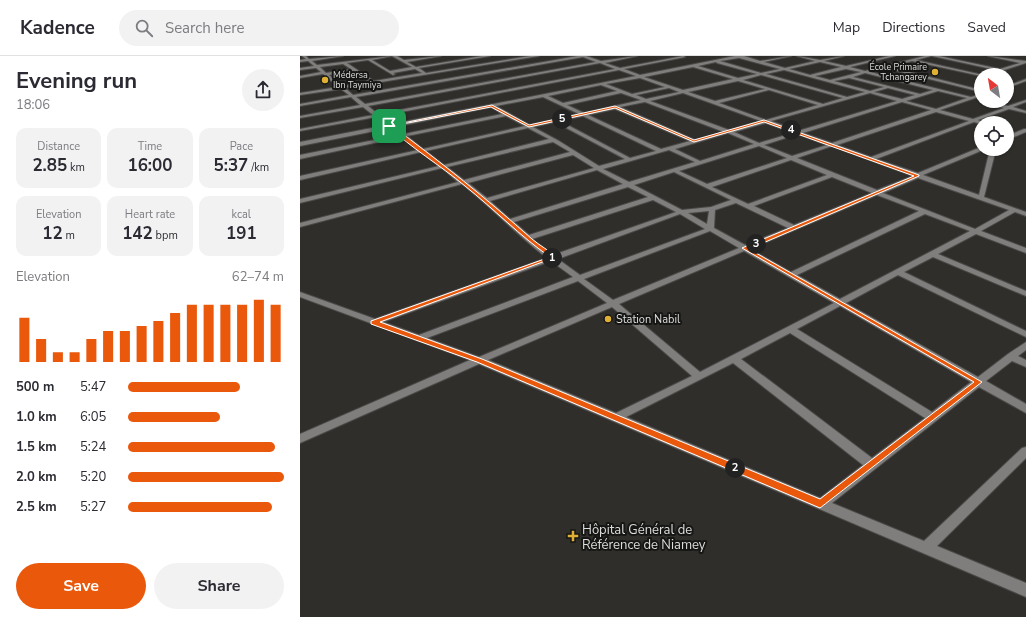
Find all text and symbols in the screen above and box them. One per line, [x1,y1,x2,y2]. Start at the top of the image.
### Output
search box [119,10,399,46]
text: Kadence [20,15,95,41]
icon: search [133,17,155,39]
text: Search here [165,18,244,38]
text: Map [833,18,860,37]
text: Directions [882,18,945,37]
text: Saved [967,18,1006,37]
place label: École Primaire Tchangarey [870,60,927,83]
text: Evening run [16,66,137,96]
marker: École Primaire Tchangarey [930,67,940,77]
north arrow [974,68,1014,108]
map controls [974,68,1014,156]
button: share [242,69,284,111]
place label: Médersa Ibn Taymiya [333,69,381,91]
marker: Médersa Ibn Taymiya [320,75,330,85]
text: 18:06 [16,96,50,114]
pin [372,109,406,143]
pin: 5 [552,109,572,129]
text: 5 [559,111,565,126]
icon: arrive [378,115,400,137]
button: locate [974,116,1014,156]
pin: 4 [781,120,801,140]
text: 4 [788,122,794,137]
text: Distance [37,139,80,154]
text: Time [138,139,162,154]
text: Pace [230,139,253,154]
text: 2.85 [32,154,67,177]
text: 16:00 [127,154,173,177]
text: 5:37 [214,154,248,177]
text: km [67,160,85,175]
text: /km [248,160,269,175]
text: Elevation [36,207,81,222]
text: Heart rate [125,207,175,222]
text: kcal [232,207,251,222]
text: 12 [42,222,63,245]
text: 142 [122,222,153,245]
text: 191 [226,222,257,245]
text: m [63,228,75,243]
text: bpm [153,228,178,243]
pin: 3 [746,234,766,254]
text: 3 [753,236,759,251]
pin: 1 [542,248,562,268]
text: 1 [549,250,555,265]
text: Elevation [16,268,70,286]
text: 62–74 m [232,268,284,286]
place label: Station Nabil [616,312,681,327]
marker: Station Nabil [603,314,613,324]
text: 500 m [16,378,54,396]
text: 5:47 [80,378,106,396]
text: 1.0 km [16,408,57,426]
text: 6:05 [80,408,106,426]
text: 1.5 km [16,438,57,456]
text: 5:24 [80,438,106,456]
pin: 2 [725,458,745,478]
text: 2 [732,460,738,475]
text: 2.0 km [16,468,57,486]
text: 5:20 [80,468,106,486]
text: 2.5 km [16,498,57,516]
text: 5:27 [80,498,106,516]
place label: Hôpital Général de Référence de Niamey [582,521,706,554]
marker: Hôpital Général de Référence de Niamey [567,530,579,542]
button: Save [16,563,146,609]
button: Share [154,563,284,609]

